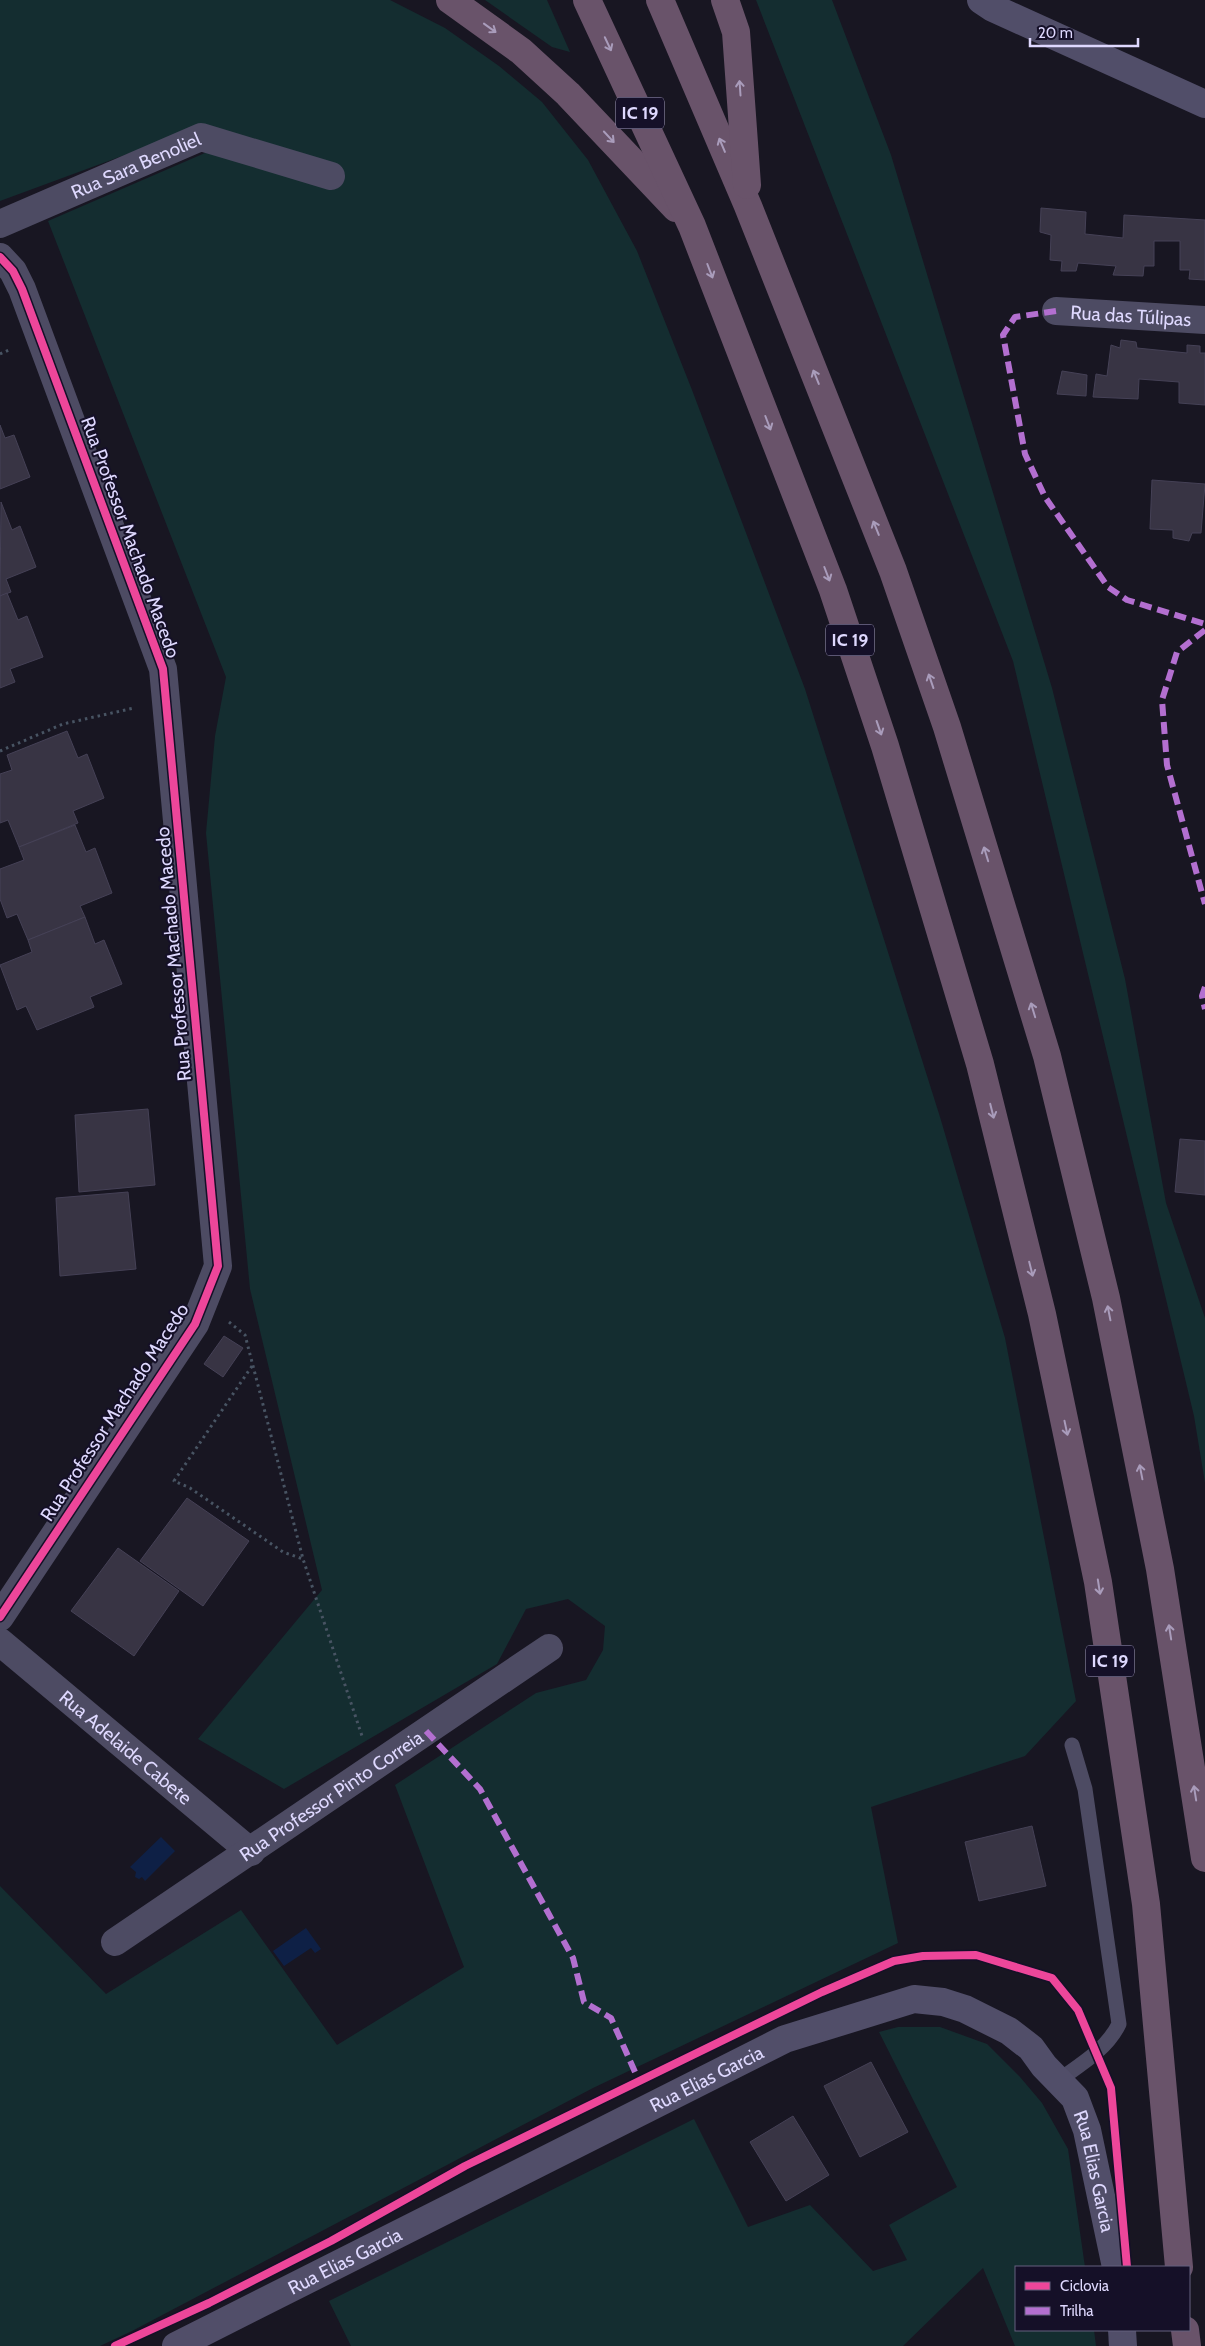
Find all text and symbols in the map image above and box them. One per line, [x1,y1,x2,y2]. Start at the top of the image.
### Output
scale bar [1030,15,1138,47]
one-way arrow [482,23,496,33]
text: 20 m [1038,24,1073,42]
one-way arrow [604,36,613,51]
one-way arrow [736,80,745,96]
road number: IC 19 [616,98,664,128]
street label: Rua Sara Benoliel [68,127,205,204]
one-way arrow [603,131,615,144]
one-way arrow [717,138,727,153]
one-way arrow [705,263,715,278]
street label: Rua das Túlipas [1070,301,1192,331]
one-way arrow [811,370,820,385]
street label: Rua Professor Machado Macedo [76,413,185,661]
one-way arrow [764,415,773,430]
one-way arrow [871,521,880,536]
one-way arrow [823,566,832,582]
road number: IC 19 [826,624,874,656]
one-way arrow [926,673,935,689]
one-way arrow [875,720,884,735]
street label: Rua Professor Machado Macedo [151,826,196,1082]
one-way arrow [980,847,990,863]
one-way arrow [1027,1002,1037,1018]
one-way arrow [988,1103,997,1119]
one-way arrow [1027,1261,1036,1277]
street label: Rua Professor Machado Macedo [35,1299,194,1526]
one-way arrow [1104,1305,1114,1321]
one-way arrow [1062,1419,1071,1435]
one-way arrow [1135,1465,1145,1481]
one-way arrow [1094,1579,1104,1595]
one-way arrow [1164,1625,1174,1641]
road number: IC 19 [1086,1645,1134,1676]
street label: Rua Adelaide Cabete [55,1686,197,1810]
street label: Rua Professor Pinto Correia [235,1726,428,1866]
one-way arrow [1189,1785,1199,1801]
street label: Rua Elias Garcia [646,2041,767,2117]
street label: Rua Elias Garcia [1069,2107,1119,2234]
street label: Rua Elias Garcia [284,2223,406,2300]
legend [1015,2266,1190,2331]
text: Ciclovia [1060,2277,1110,2295]
text: Trilha [1060,2302,1094,2320]

